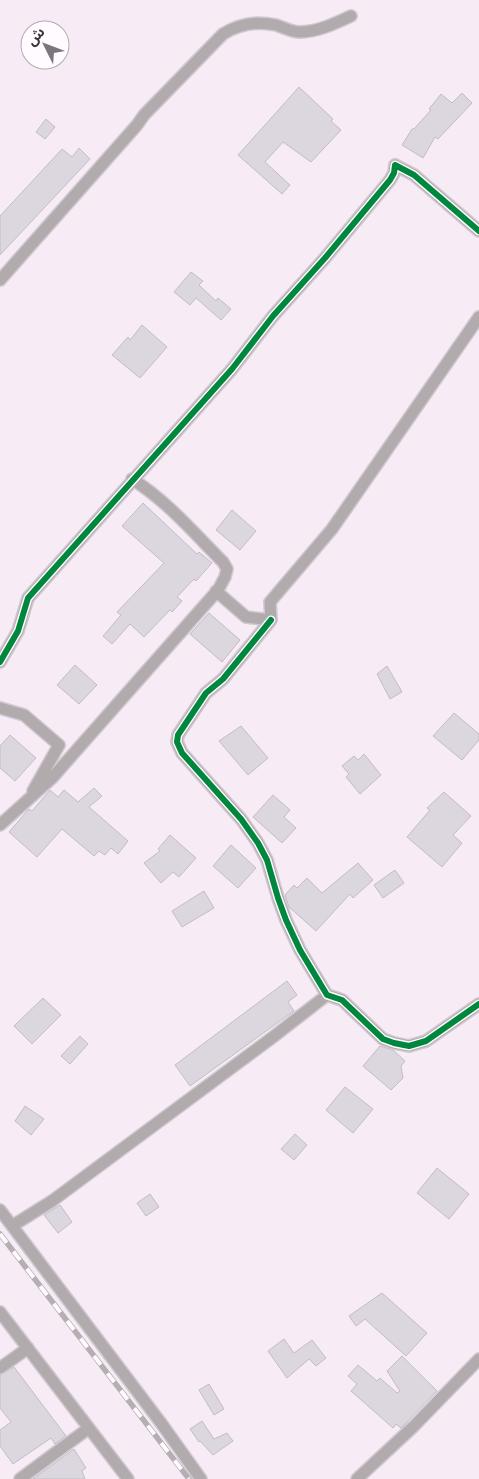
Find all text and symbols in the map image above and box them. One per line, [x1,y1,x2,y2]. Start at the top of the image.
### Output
north arrow [20,20,70,70]
text: ش [23,24,48,49]

